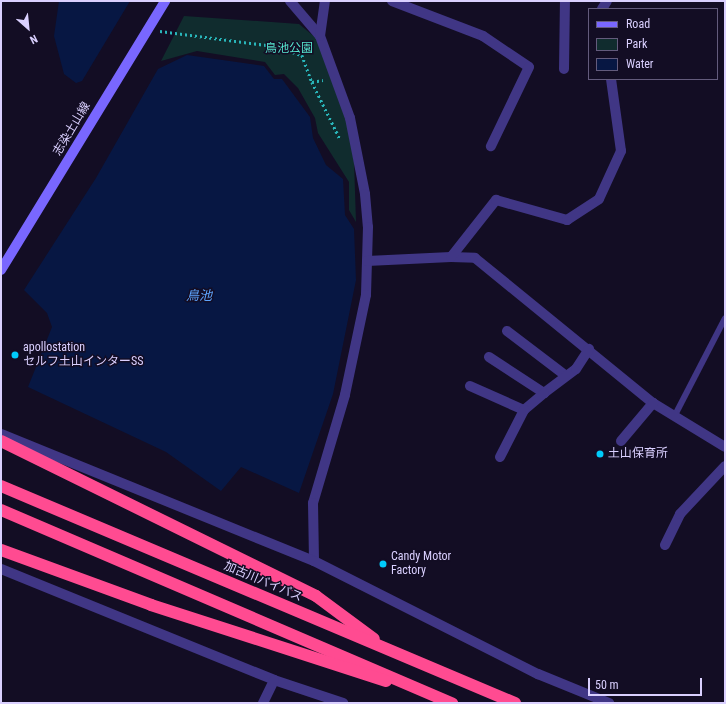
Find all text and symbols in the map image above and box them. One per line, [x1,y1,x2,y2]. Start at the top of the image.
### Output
north arrow [8,8,48,48]
legend [588,8,718,80]
text: Road [626,17,650,31]
text: N [28,32,40,46]
text: Park [626,37,647,51]
park label: 鳥池公園 [265,42,313,56]
text: Water [626,57,654,71]
street label: 志染土山線 [50,100,94,158]
water label: 鳥池 [186,288,212,304]
place label: apollostation セルフ土山インターSS [23,341,143,369]
marker: apollostation セルフ土山インターSS [10,350,20,360]
place label: 土山保育所 [608,447,668,461]
marker: 土山保育所 [595,449,605,459]
place label: Candy Motor Factory [391,550,451,578]
street label: 加古川バイパス [222,559,304,605]
marker: Candy Motor Factory [378,559,388,569]
scale bar [590,670,704,696]
text: 50 m [595,678,619,692]

